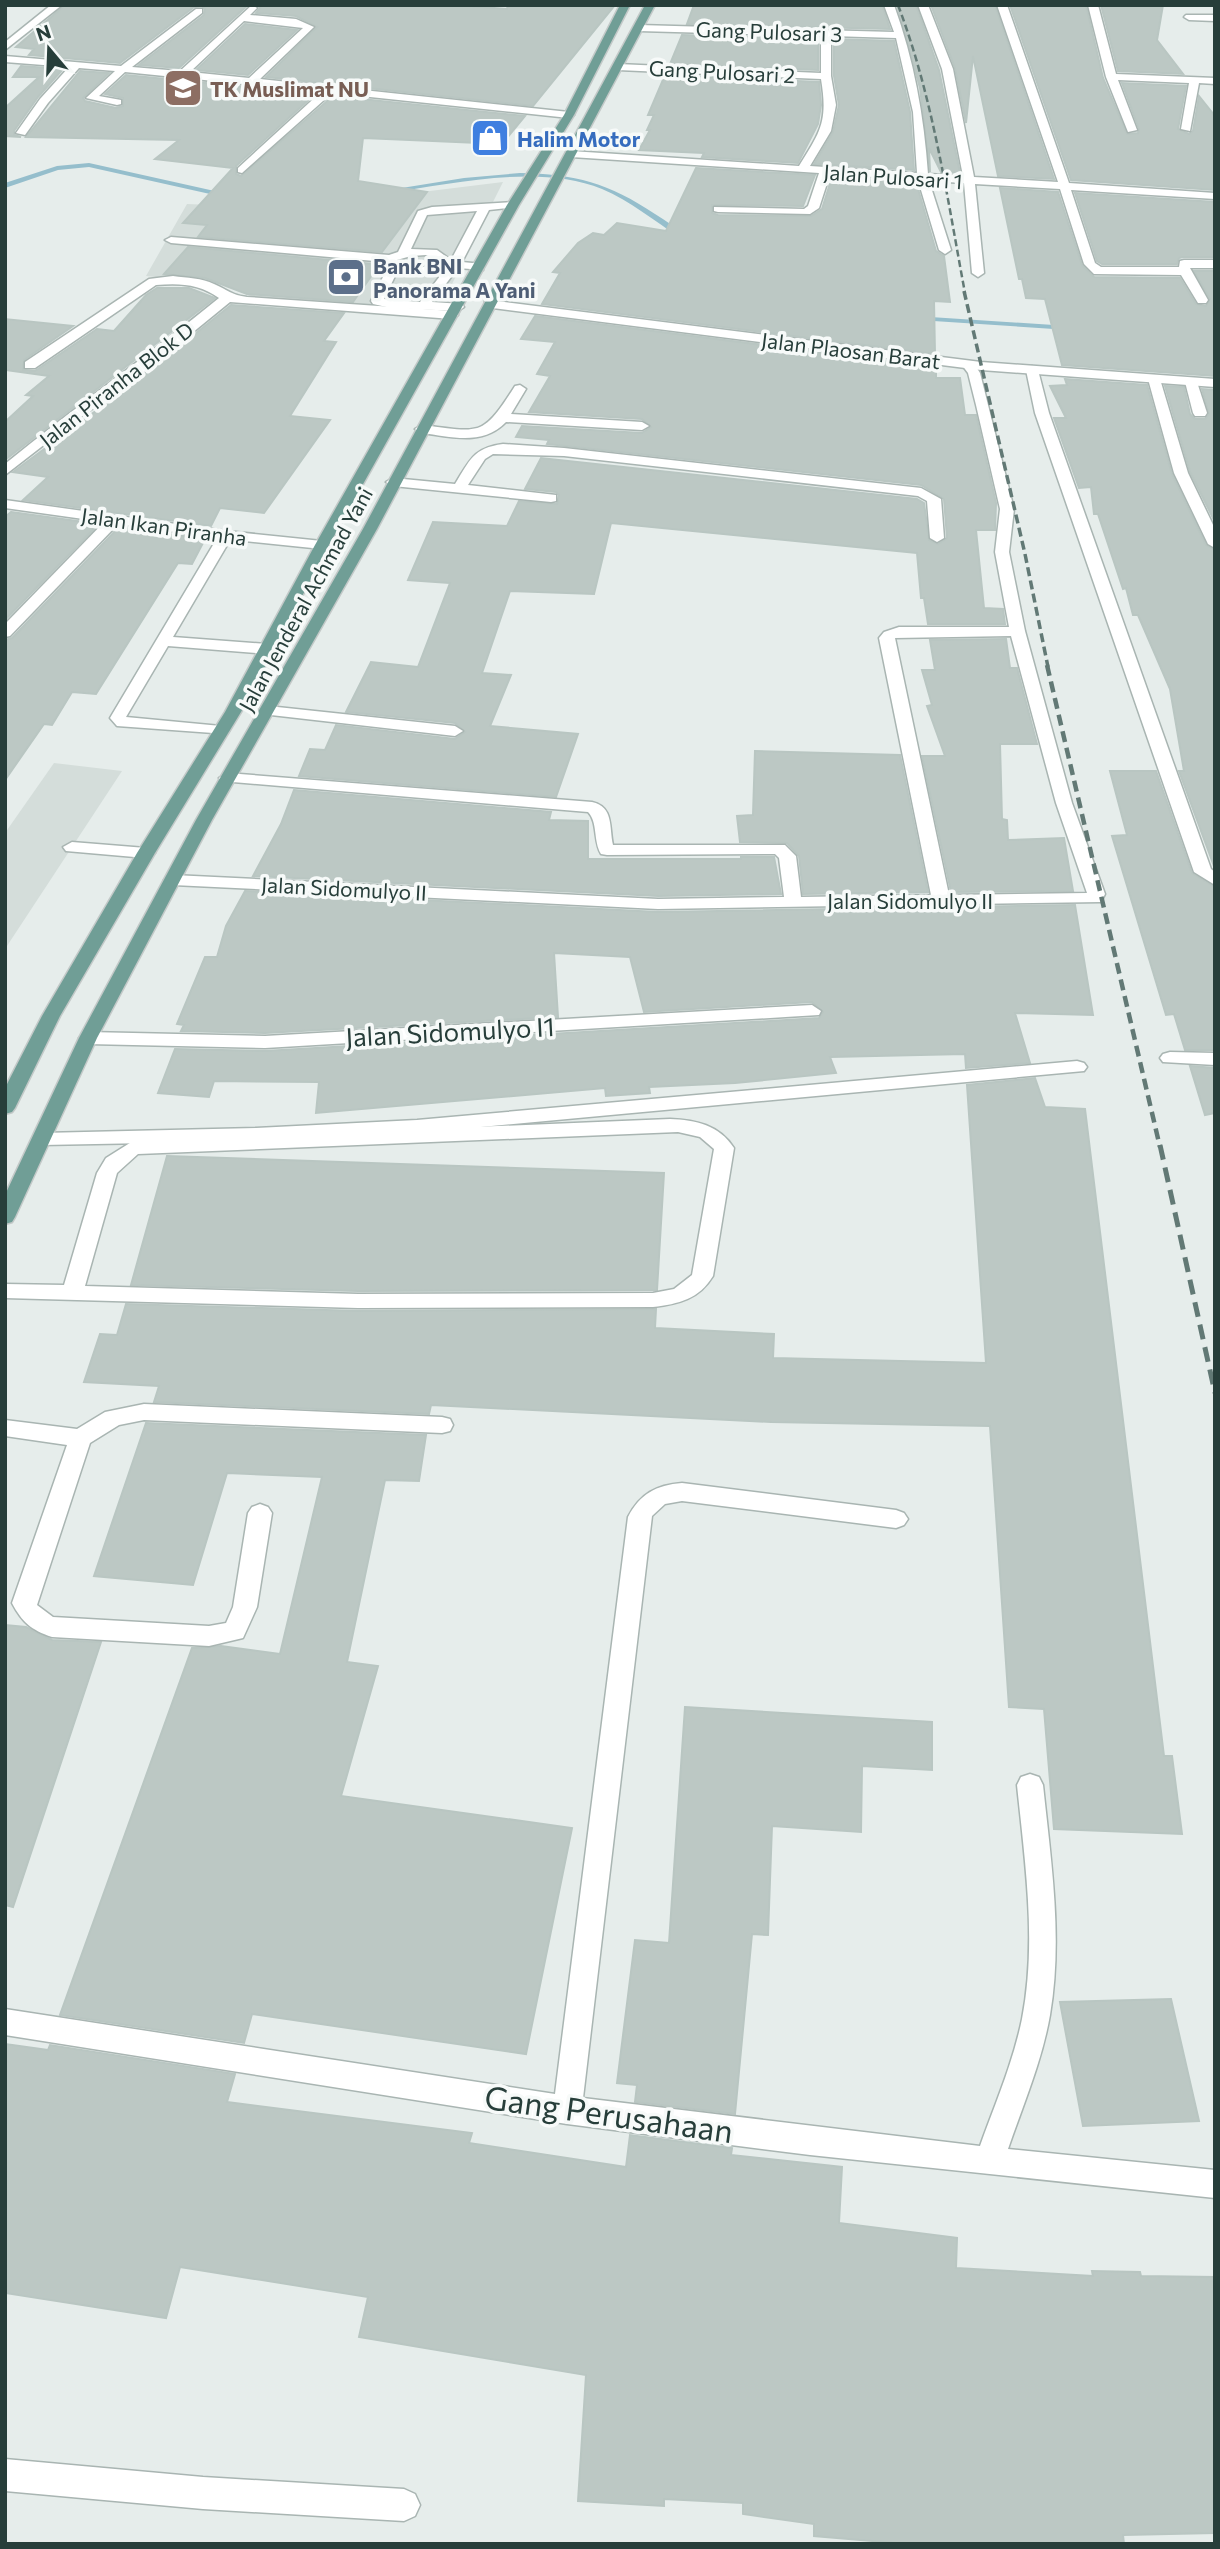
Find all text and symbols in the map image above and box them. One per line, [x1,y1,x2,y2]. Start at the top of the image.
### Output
north arrow [14,14,84,84]
street label: Gang Pulosari 3 [695,16,843,46]
text: N [33,19,54,46]
street label: Gang Pulosari 2 [648,55,796,87]
school or university icon: TK Muslimat NU [162,67,204,109]
place label: TK Muslimat NU [210,76,369,101]
shop icon: Halim Motor [469,117,511,159]
place label: Halim Motor [517,126,641,151]
street label: Jalan Pulosari 1 [823,159,963,193]
place label: Bank BNI Panorama A Yani [373,253,536,302]
bank icon: Bank BNI Panorama A Yani [325,256,367,298]
street label: Jalan Piranha Blok D [34,316,198,452]
street label: Jalan Plaosan Barat [760,327,942,373]
street label: Jalan Jenderal Achmad Yani [233,483,377,715]
street label: Jalan Ikan Piranha [80,502,248,550]
street label: Jalan Sidomulyo II [260,871,428,905]
street label: Jalan Sidomulyo II [827,888,993,913]
street label: Jalan Sidomulyo I1 [345,1010,555,1052]
street label: Gang Perusahaan [482,2076,736,2150]

